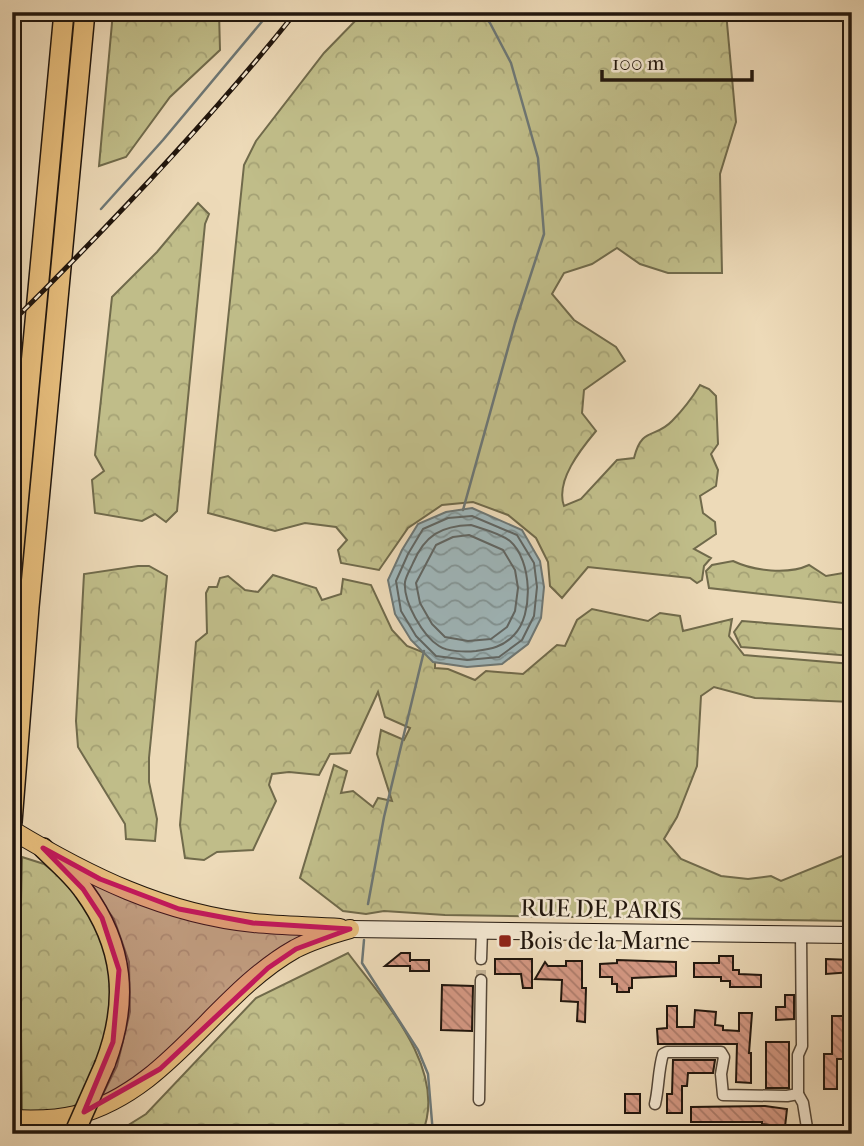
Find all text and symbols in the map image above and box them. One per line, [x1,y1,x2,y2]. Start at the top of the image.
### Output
scale bar [602,38,752,82]
text: 100 m [612,51,665,75]
street label: RUE DE PARIS [520,894,682,924]
place label: Bois de la Marne [519,927,690,955]
marker: Bois de la Marne [497,933,513,949]

